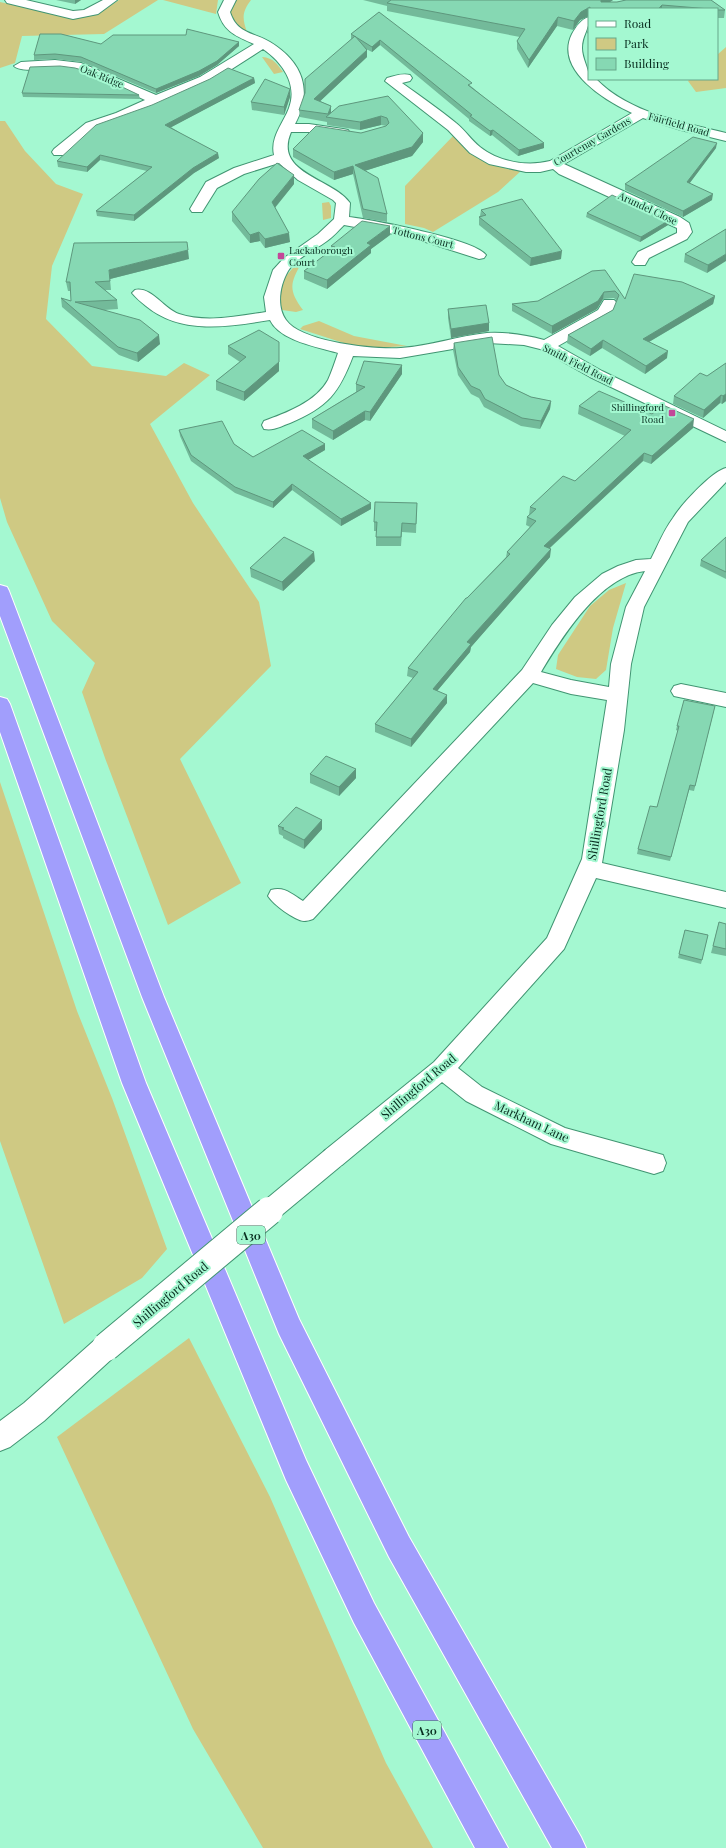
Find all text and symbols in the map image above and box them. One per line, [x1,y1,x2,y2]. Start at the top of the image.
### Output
legend [588,8,718,80]
text: Road [624,15,651,31]
text: Park [624,35,649,51]
text: Building [624,55,670,71]
street label: Oak Ridge [78,61,126,91]
street label: Fairfield Road [647,109,711,139]
street label: Courtenay Gardens [551,113,633,169]
street label: Arundel Close [615,188,680,228]
street label: Tottons Court [391,223,455,251]
place label: Lackaborough Court [289,243,353,269]
marker: Lackaborough Court [276,251,286,261]
street label: Smith Field Road [541,340,615,388]
place label: Shillingford Road [611,400,664,426]
marker: Shillingford Road [667,408,677,418]
street label: Shillingford Road [583,767,615,861]
street label: Shillingford Road [377,1050,459,1122]
street label: Markham Lane [492,1097,572,1145]
road number: A30 [237,1226,265,1244]
street label: Shillingford Road [129,1258,211,1330]
road number: A30 [413,1721,441,1739]

